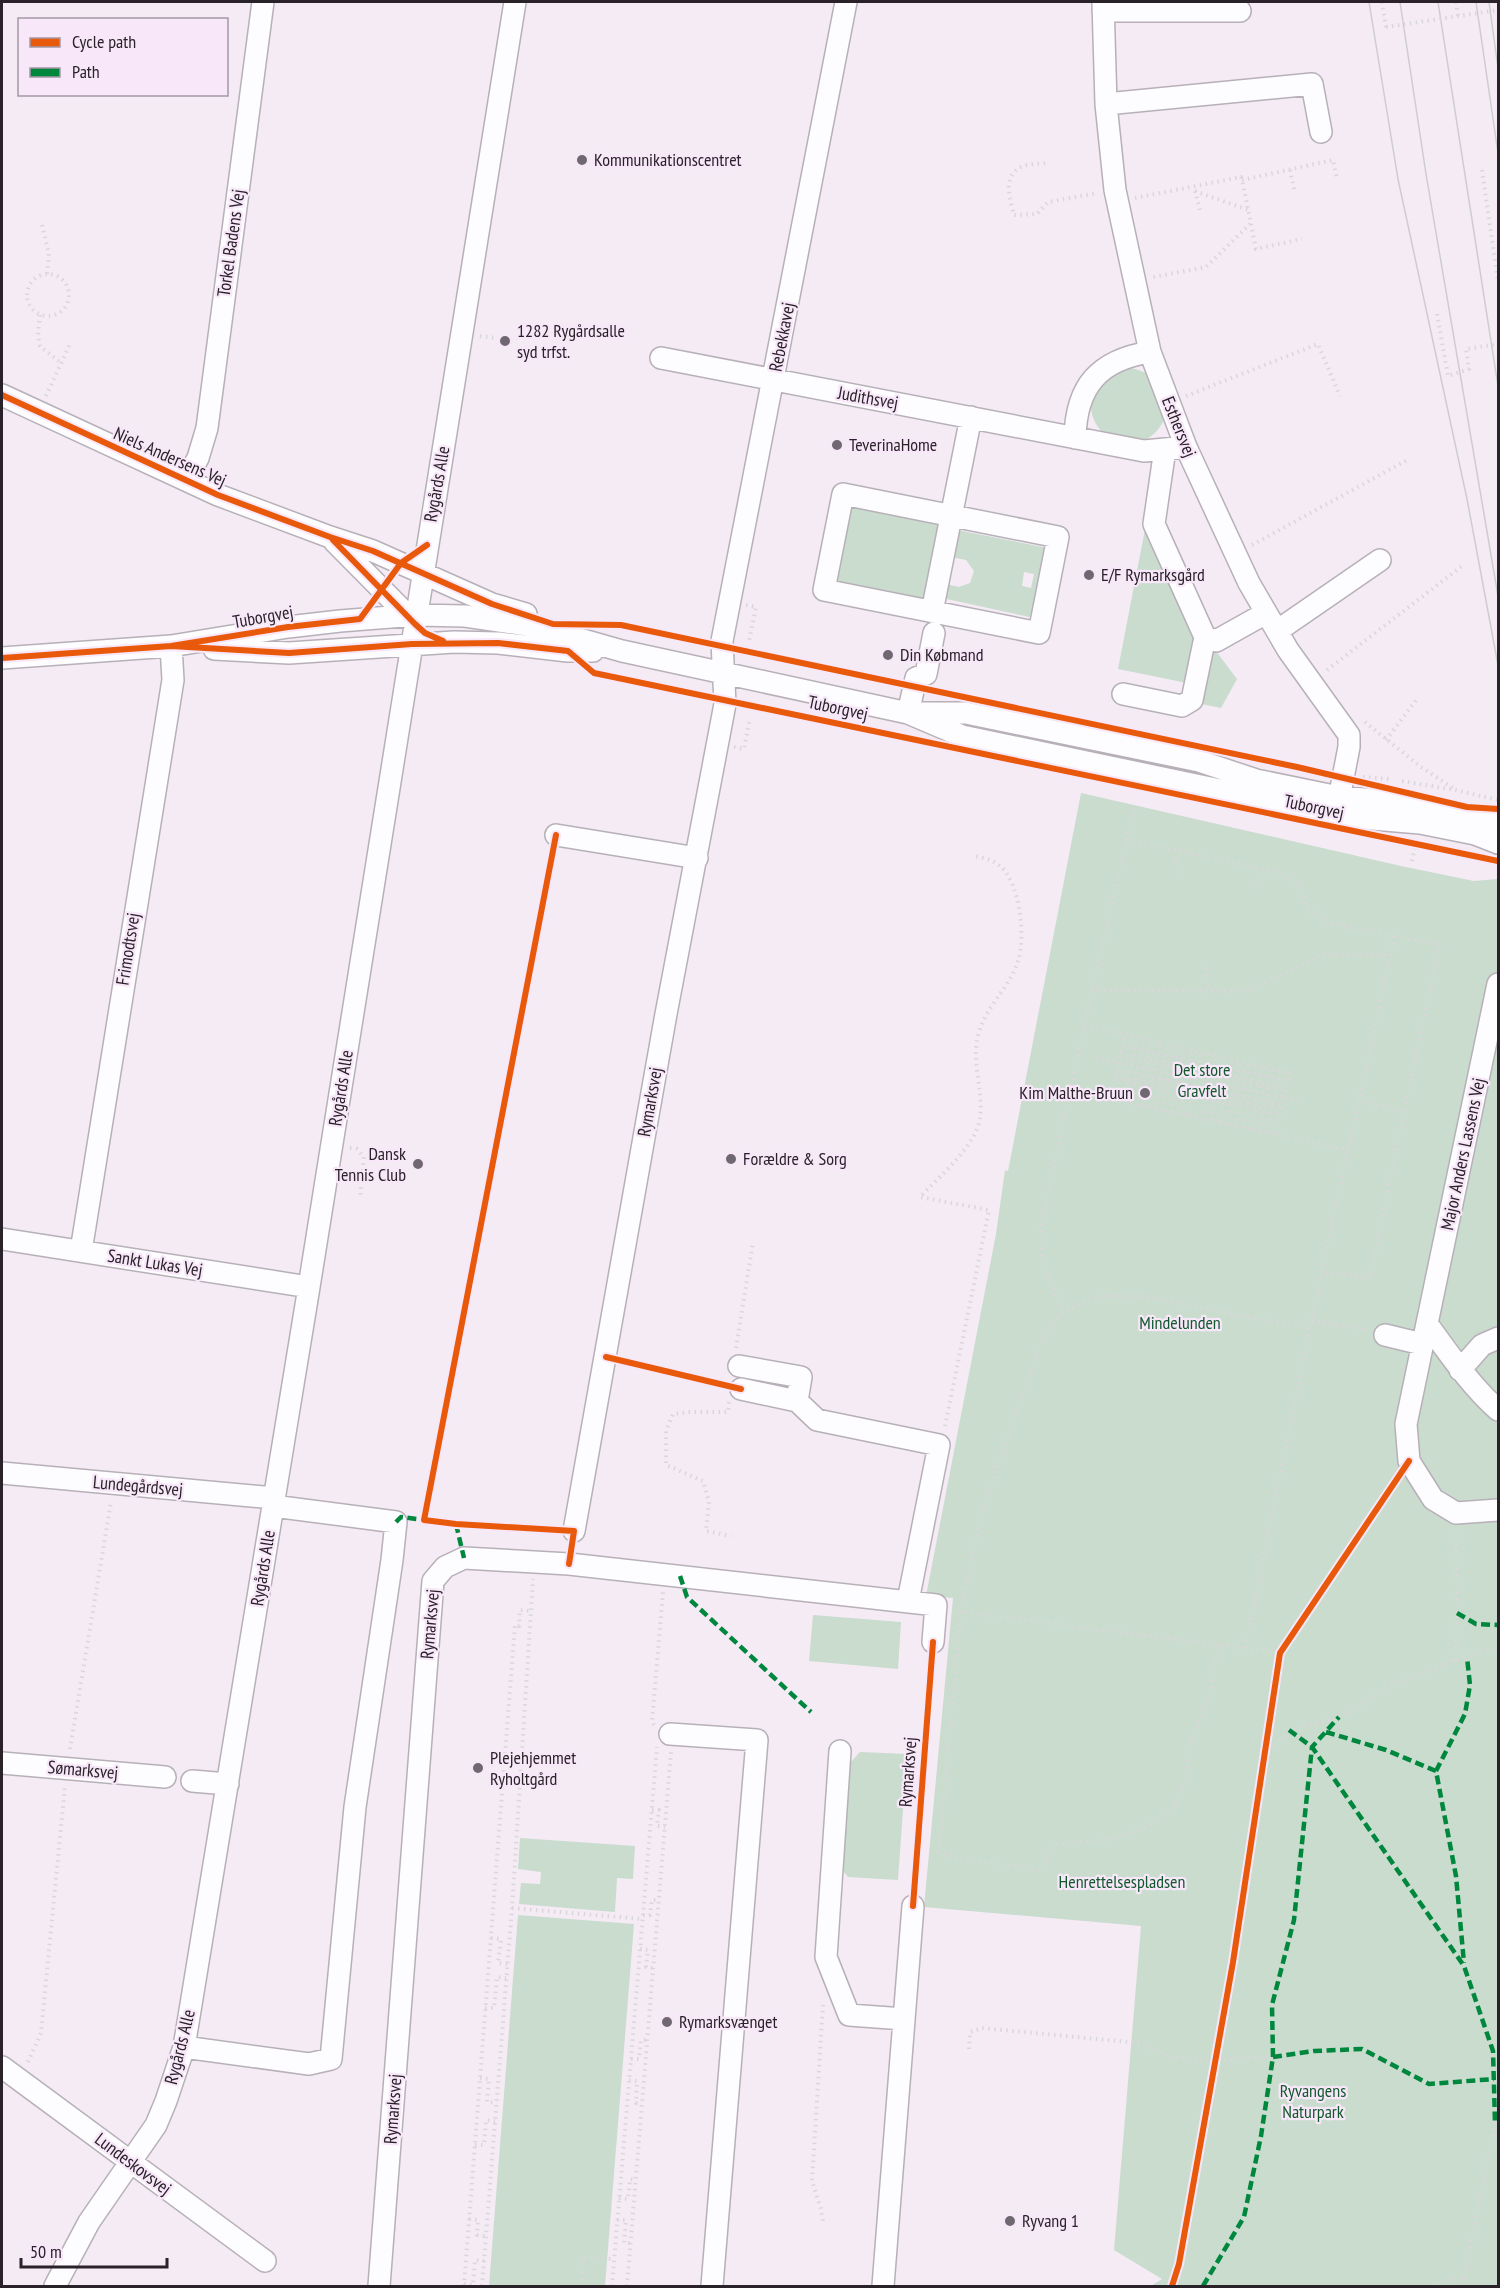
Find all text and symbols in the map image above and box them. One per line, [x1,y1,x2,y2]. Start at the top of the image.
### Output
legend [18,18,228,96]
text: Cycle path [72,30,136,53]
text: Path [72,60,100,83]
place label: Kommunikationscentret [594,148,742,171]
marker: Kommunikationscentret [575,153,589,167]
street label: Torkel Badens Vej [212,188,249,298]
street label: Rebekkavej [764,300,799,373]
place label: 1282 Rygårdsalle syd trfst. [517,319,625,363]
marker: 1282 Rygårdsalle syd trfst. [498,334,512,348]
street label: Judithsvej [835,381,900,414]
street label: Esthersvej [1157,393,1202,461]
street label: Niels Andersens Vej [110,421,230,492]
place label: TeverinaHome [849,433,937,456]
marker: TeverinaHome [830,438,844,452]
street label: Rygårds Alle [419,444,454,524]
place label: E/F Rymarksgård [1101,563,1205,586]
marker: E/F Rymarksgård [1082,568,1096,582]
street label: Tuborgvej [231,600,295,633]
place label: Din Købmand [900,643,984,666]
marker: Din Købmand [881,648,895,662]
street label: Tuborgvej [806,690,870,725]
street label: Tuborgvej [1282,789,1346,824]
street label: Frimodtsvej [110,911,145,987]
street label: Rygårds Alle [323,1048,358,1127]
park label: Det store Gravfelt [1174,1058,1230,1102]
street label: Rymarksvej [632,1065,667,1138]
street label: Major Anders Lassens Vej [1435,1076,1490,1232]
place label: Kim Malthe-Bruun [1019,1081,1133,1104]
marker: Kim Malthe-Bruun [1138,1086,1152,1100]
place label: Dansk Tennis Club [335,1142,406,1186]
place label: Forældre & Sorg [743,1147,847,1170]
marker: Forældre & Sorg [724,1152,738,1166]
marker: Dansk Tennis Club [411,1157,425,1171]
street label: Sankt Lukas Vej [106,1244,204,1281]
park label: Mindelunden [1139,1311,1221,1334]
street label: Lundegårdsvej [92,1470,184,1501]
street label: Rygårds Alle [245,1528,280,1607]
street label: Rymarksvej [415,1588,444,1660]
street label: Rymarksvej [894,1736,921,1808]
place label: Plejehjemmet Ryholtgård [490,1746,576,1790]
street label: Sømarksvej [47,1755,119,1784]
marker: Plejehjemmet Ryholtgård [471,1761,485,1775]
park label: Henrettelsespladsen [1059,1870,1185,1893]
street label: Rygårds Alle [159,2007,200,2087]
place label: Rymarksvænget [679,2010,778,2033]
marker: Rymarksvænget [660,2015,674,2029]
street label: Rymarksvej [379,2073,406,2145]
park label: Ryvangens Naturpark [1280,2079,1346,2123]
street label: Lundeskovsvej [90,2127,176,2200]
place label: Ryvang 1 [1022,2209,1079,2232]
marker: Ryvang 1 [1003,2214,1017,2228]
scale bar [21,2231,166,2269]
text: 50 m [30,2240,62,2263]

